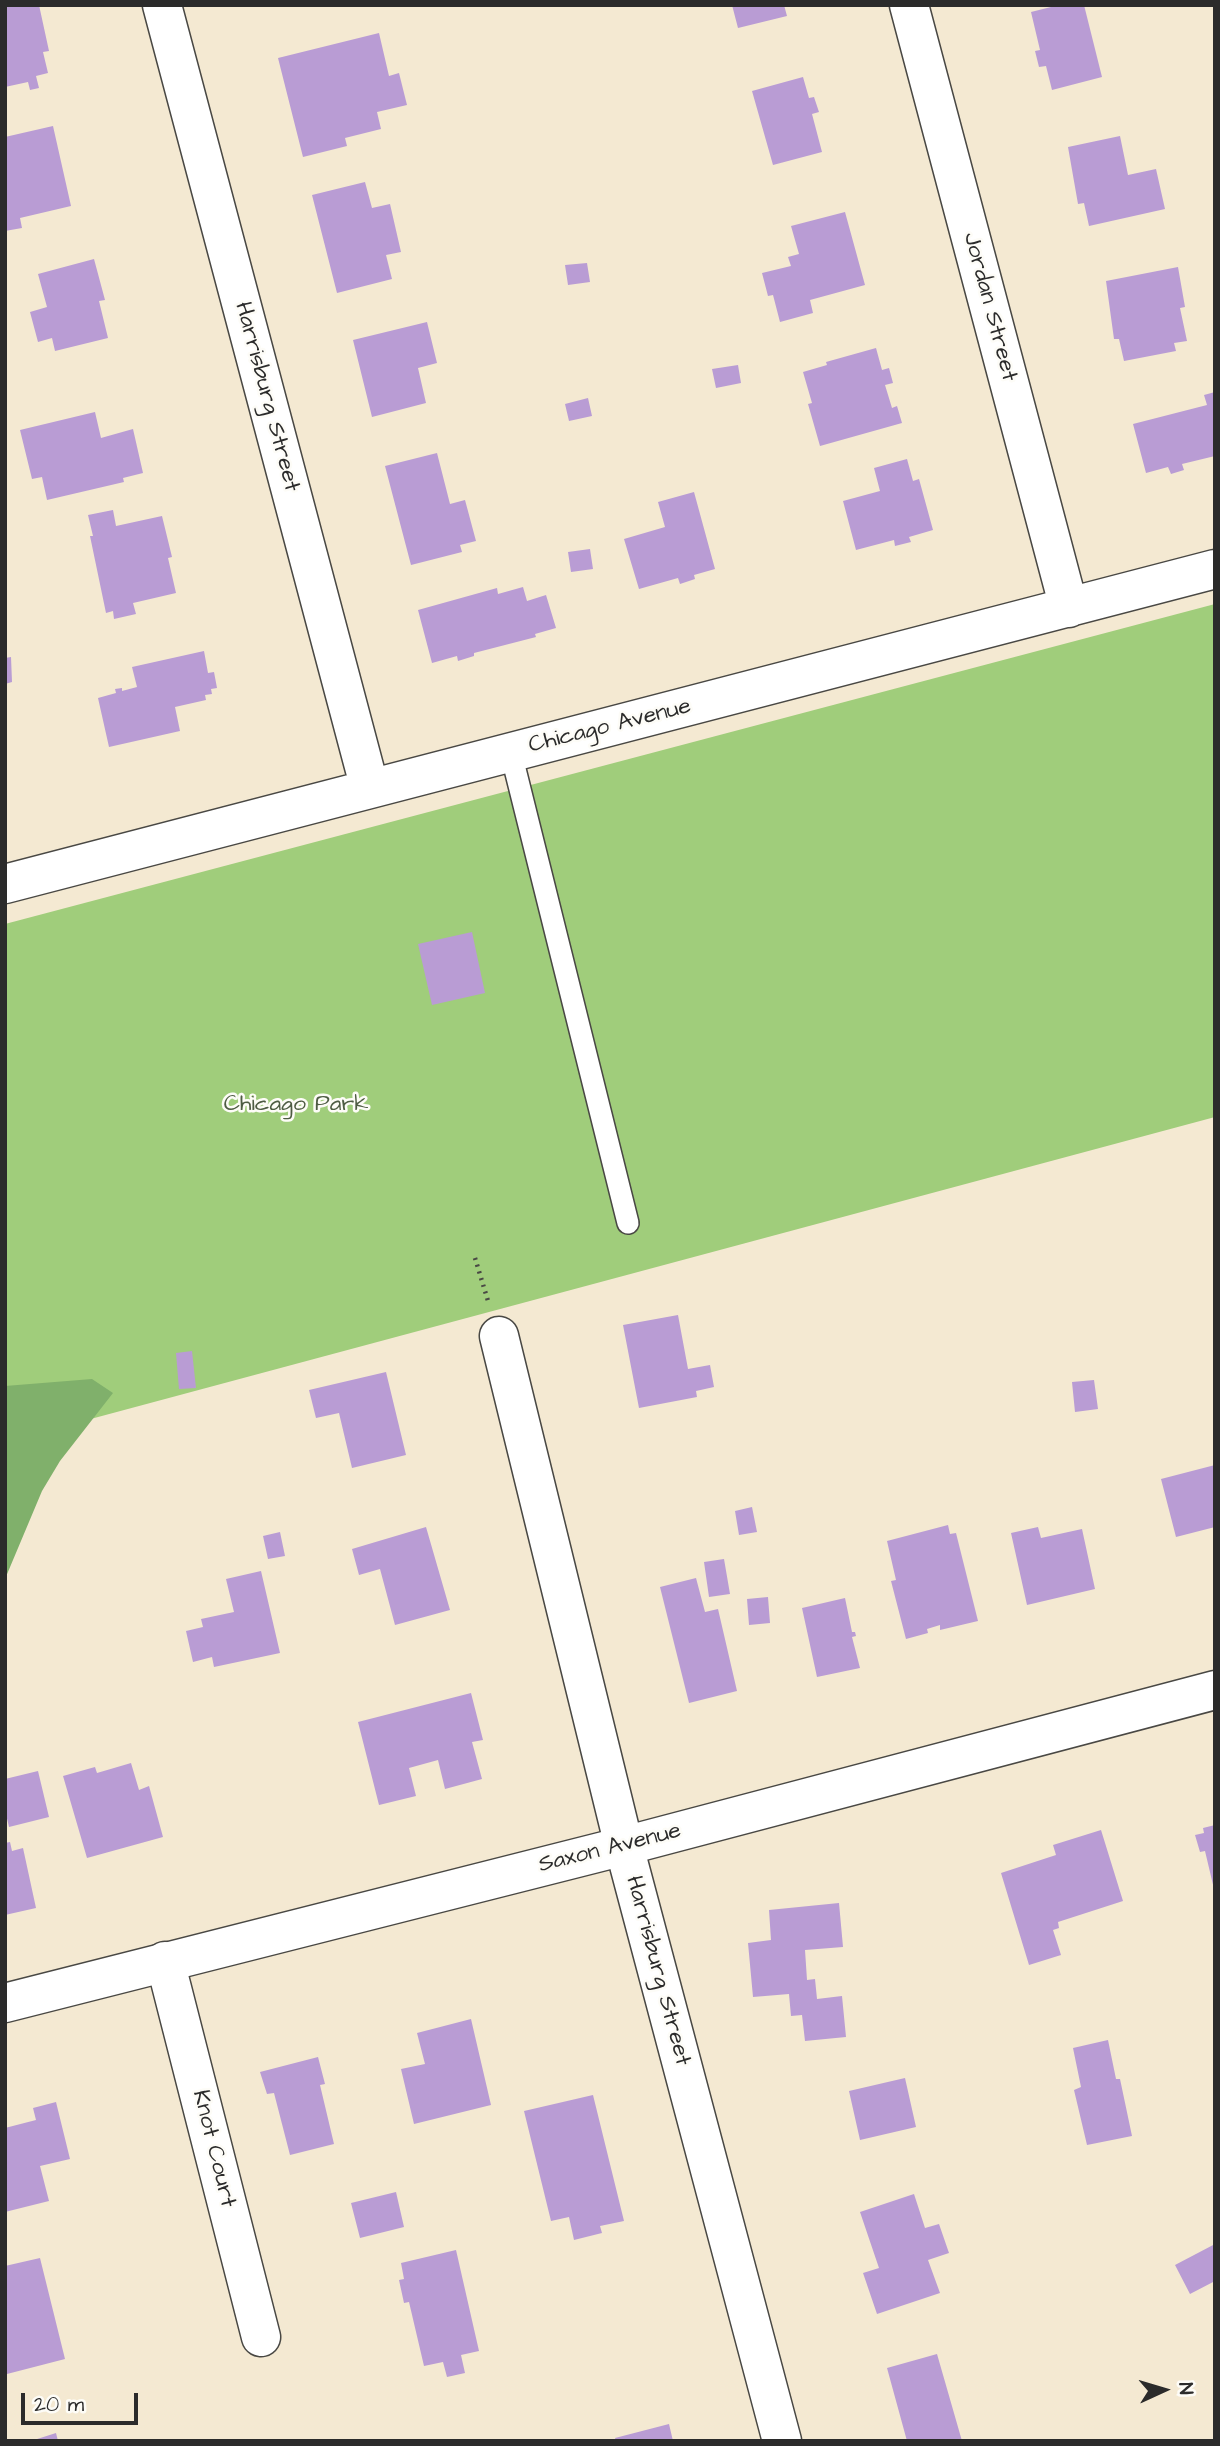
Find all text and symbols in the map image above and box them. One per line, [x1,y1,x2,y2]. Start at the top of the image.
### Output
street label: Jordan Street [956,230,1022,384]
street label: Harrisburg Street [227,299,305,495]
street label: Chicago Avenue [526,694,694,760]
park label: Chicago Park [224,1091,368,1119]
street label: Saxon Avenue [536,1818,684,1880]
street label: Harrisburg Street [618,1873,696,2069]
street label: Knot Court [185,2088,241,2210]
north arrow [1129,2355,1199,2425]
scale bar [24,2380,142,2424]
text: N [1172,2382,1199,2395]
text: 20 m [34,2390,84,2419]

